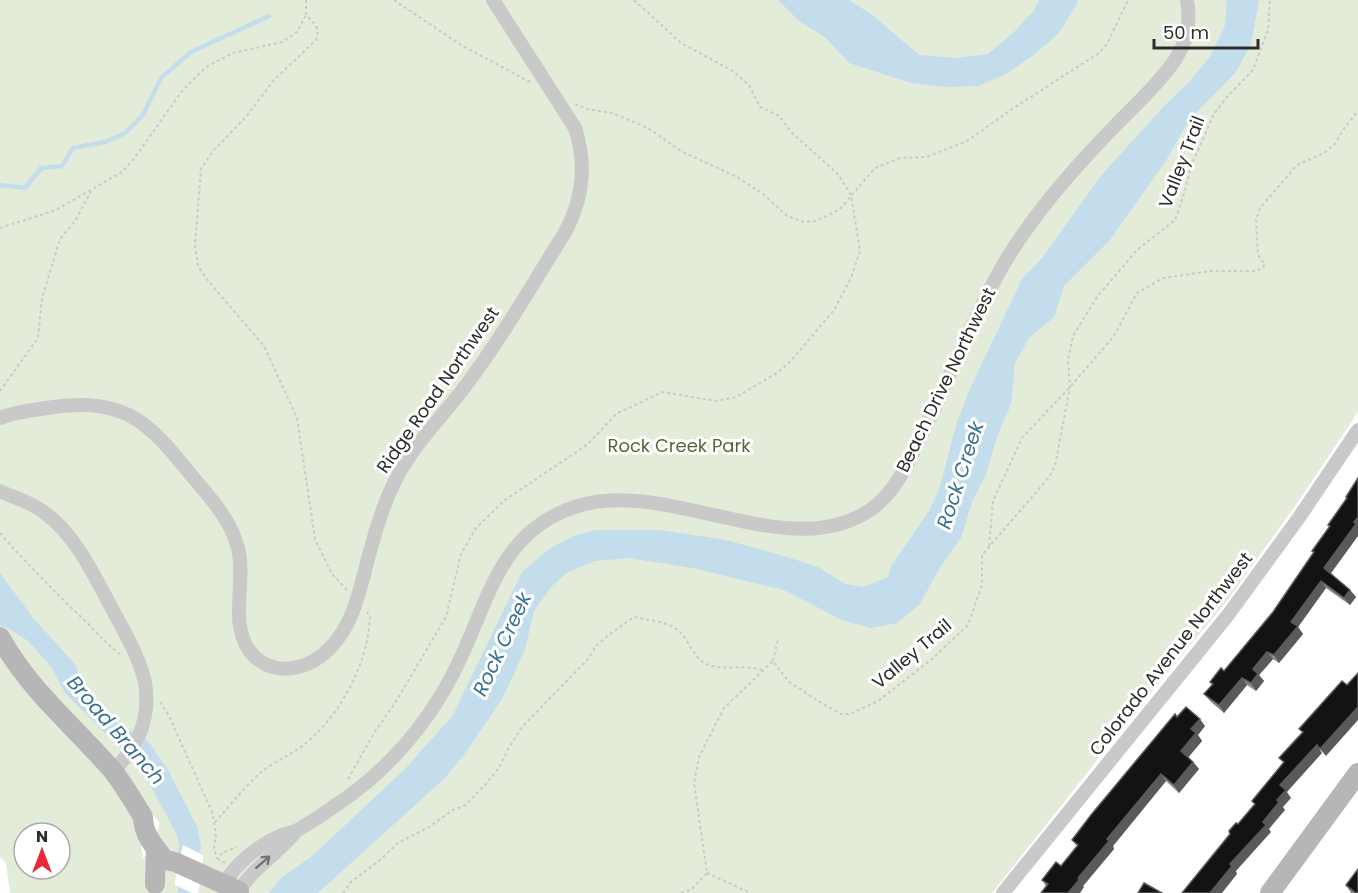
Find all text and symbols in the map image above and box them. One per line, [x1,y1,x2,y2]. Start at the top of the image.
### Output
scale bar [1154,12,1258,50]
text: 50 m [1163,20,1209,45]
street label: Valley Trail [1153,112,1211,211]
street label: Beach Drive Northwest [890,283,1001,476]
street label: Ridge Road Northwest [371,301,505,478]
water label: Rock Creek [929,416,991,532]
park label: Rock Creek Park [607,433,751,458]
street label: Colorado Avenue Northwest [1083,547,1258,761]
water label: Rock Creek [466,586,539,700]
street label: Valley Trail [867,613,957,694]
water label: Broad Branch [61,669,171,791]
north arrow [12,821,72,881]
text: N [36,825,48,848]
one-way arrow [255,855,270,869]

